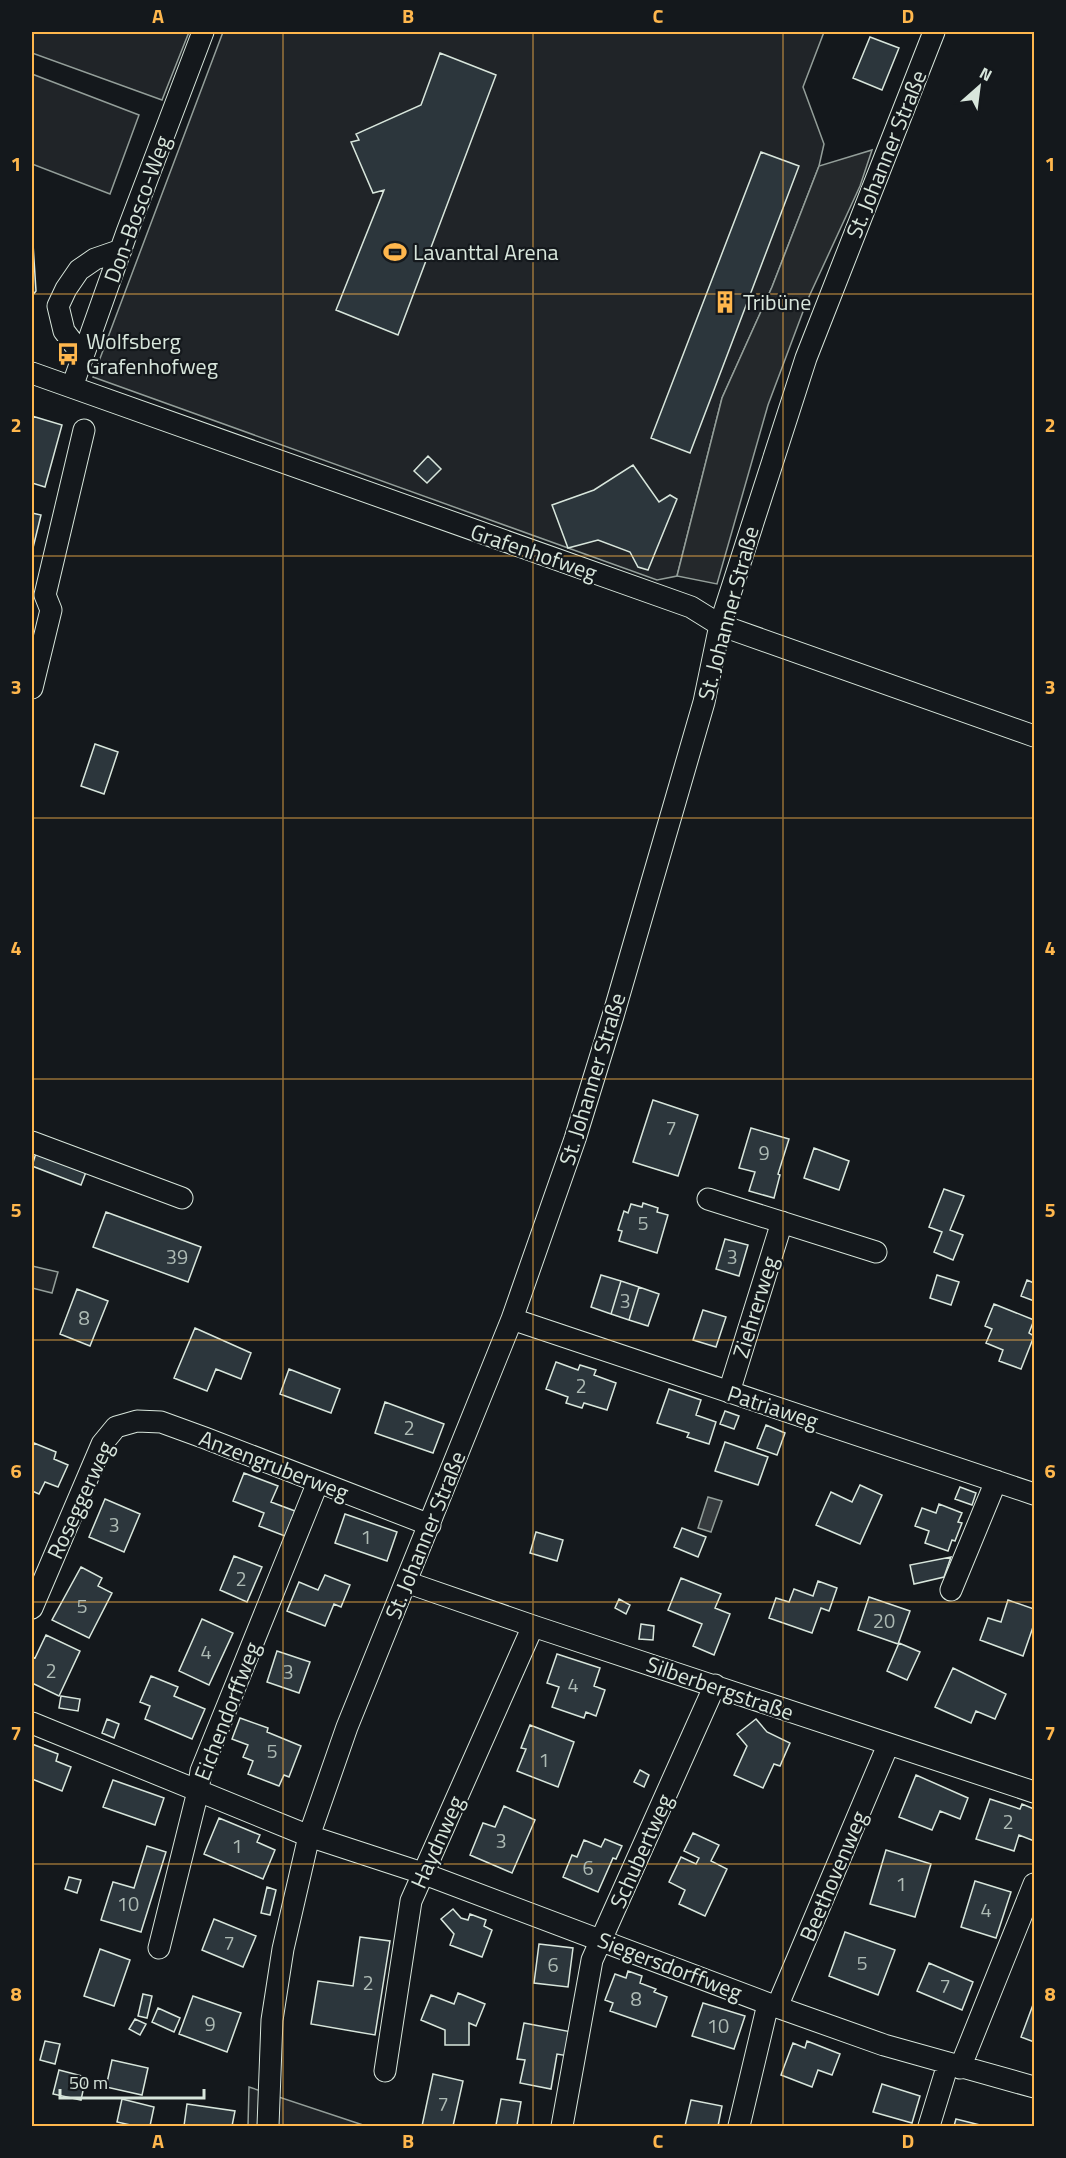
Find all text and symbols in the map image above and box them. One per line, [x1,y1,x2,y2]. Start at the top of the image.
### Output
text: A [152,0,164,31]
text: B [402,0,414,31]
text: C [653,0,664,31]
text: D [902,0,914,31]
north arrow [949,57,1009,117]
text: N [976,61,997,87]
street label: St. Johanner Straße [837,65,935,243]
street label: Don-Bosco-Weg [95,131,179,287]
text: 1 [10,148,22,179]
text: 1 [1044,148,1056,179]
place label: Lavanttal Arena [413,235,558,269]
sports icon: Lavanttal Arena [382,239,408,265]
place label: Tribüne [743,285,811,319]
building icon: Tribüne [712,289,738,315]
place label: Wolfsberg Grafenhofweg [86,324,218,383]
bus stop icon: Wolfsberg Grafenhofweg [55,341,81,367]
text: 2 [10,409,22,440]
text: 2 [1044,409,1056,440]
street label: Grafenhofweg [466,514,602,590]
street label: St. Johanner Straße [688,522,768,704]
text: 3 [10,671,22,702]
text: 3 [1044,671,1056,702]
text: 4 [10,932,22,963]
text: 4 [1044,932,1056,963]
street label: St. Johanner Straße [550,989,634,1169]
house number: 7 [665,1112,677,1143]
house number: 9 [758,1137,770,1168]
text: 5 [10,1194,22,1225]
text: 5 [1044,1194,1056,1225]
house number: 5 [637,1207,649,1238]
house number: 39 [166,1241,188,1272]
house number: 3 [726,1241,738,1272]
street label: Ziehrerweg [723,1252,787,1362]
house number: 3 [619,1285,631,1316]
house number: 8 [78,1302,90,1333]
house number: 2 [575,1370,587,1401]
street label: Patriaweg [723,1376,823,1438]
house number: 2 [403,1412,415,1443]
street label: Anzengruberweg [194,1421,354,1509]
street label: Roseggerweg [38,1435,122,1565]
street label: St. Johanner Straße [376,1446,474,1624]
text: 6 [10,1455,22,1486]
text: 6 [1044,1455,1056,1486]
house number: 3 [108,1509,120,1540]
house number: 1 [360,1521,372,1552]
house number: 2 [235,1563,247,1594]
house number: 5 [76,1590,88,1621]
house number: 20 [873,1605,895,1636]
house number: 4 [200,1636,212,1667]
street label: Eichendorffweg [185,1637,269,1785]
street label: Silberbergstraße [642,1647,798,1729]
house number: 2 [45,1655,57,1686]
house number: 3 [282,1656,294,1687]
house number: 4 [567,1669,579,1700]
text: 7 [10,1717,22,1748]
text: 7 [1044,1717,1056,1748]
house number: 5 [266,1735,278,1766]
house number: 1 [538,1744,550,1775]
street label: Schubertweg [601,1788,681,1914]
street label: Haydnweg [401,1790,473,1894]
street label: Beethovenweg [790,1805,876,1947]
house number: 2 [1002,1806,1014,1837]
house number: 3 [495,1825,507,1856]
house number: 1 [231,1830,243,1861]
house number: 6 [582,1852,594,1883]
house number: 1 [895,1868,907,1899]
house number: 10 [117,1888,139,1919]
house number: 4 [980,1894,992,1925]
street label: Siegersdorffweg [593,1923,747,2009]
house number: 7 [223,1927,235,1958]
house number: 5 [856,1947,868,1978]
house number: 6 [547,1949,559,1980]
house number: 2 [362,1967,374,1998]
house number: 7 [939,1970,951,2001]
text: 8 [10,1978,22,2009]
text: 8 [1044,1978,1056,2009]
house number: 8 [630,1983,642,2014]
house number: 9 [204,2008,216,2039]
house number: 10 [707,2010,729,2041]
scale bar [60,2062,204,2100]
text: 50 m [69,2069,108,2096]
house number: 7 [437,2088,449,2119]
text: A [152,2125,164,2156]
text: B [402,2125,414,2156]
text: C [653,2125,664,2156]
text: D [902,2125,914,2156]

